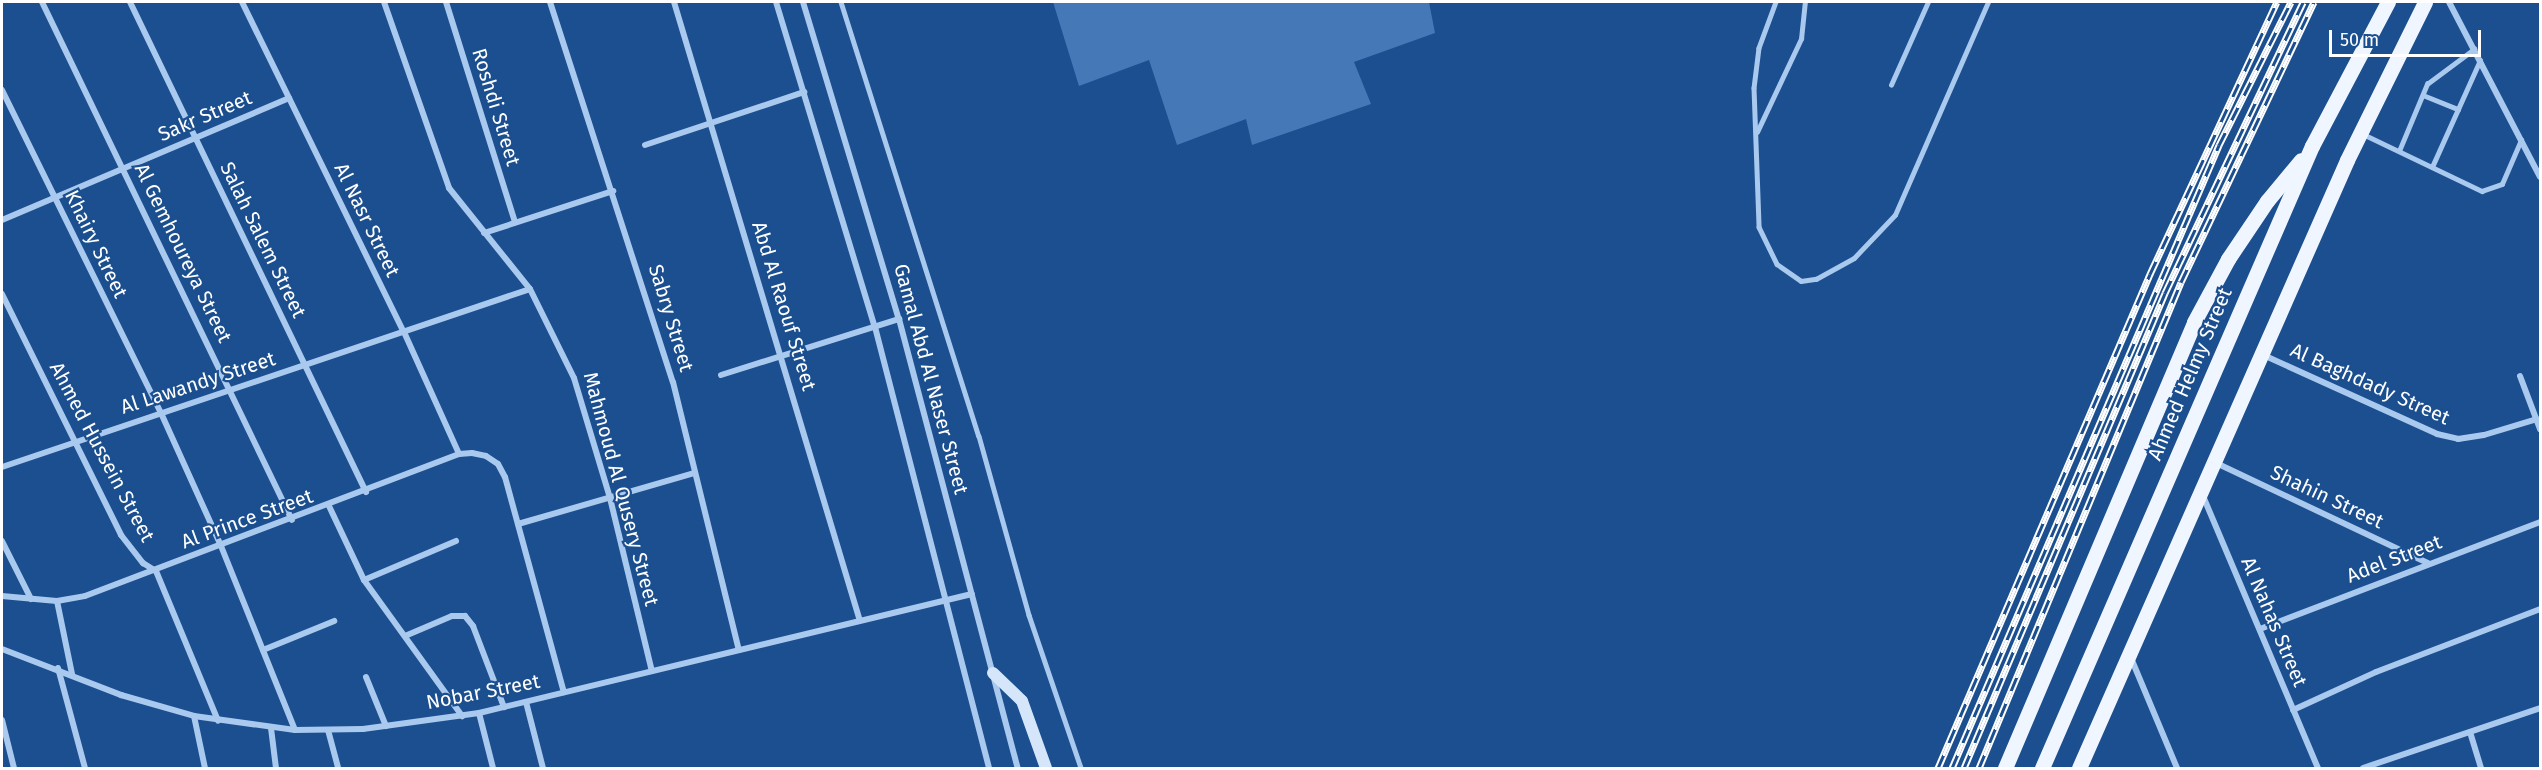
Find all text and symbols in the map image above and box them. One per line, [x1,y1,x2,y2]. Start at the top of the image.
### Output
scale bar [2332,18,2484,56]
text: 50 m [2340,29,2379,51]
street label: Roshdi Street [467,45,525,169]
street label: Sakr Street [155,86,255,146]
street label: Salah Salem Street [215,158,311,322]
street label: Al Nasr Street [329,159,405,281]
street label: Al Gemhoureya Street [129,160,237,346]
street label: Khairy Street [60,186,132,302]
street label: Abd Al Raouf Street [747,219,821,393]
street label: Gamal Abd Al Naser Street [889,261,973,497]
street label: Sabry Street [643,262,699,374]
street label: Ahmed Helmy Street [2143,284,2237,464]
street label: Al Baghdady Street [2287,338,2453,430]
street label: Al Lawandy Street [118,347,278,419]
street label: Ahmed Hussein Street [44,358,160,546]
street label: Mahmoud Al Qusery Street [578,369,664,609]
street label: Shahin Street [2267,460,2387,534]
street label: Al Prince Street [178,484,316,554]
street label: Adel Street [2343,530,2445,588]
street label: Al Nahas Street [2236,554,2312,690]
street label: Nobar Street [424,669,542,715]

